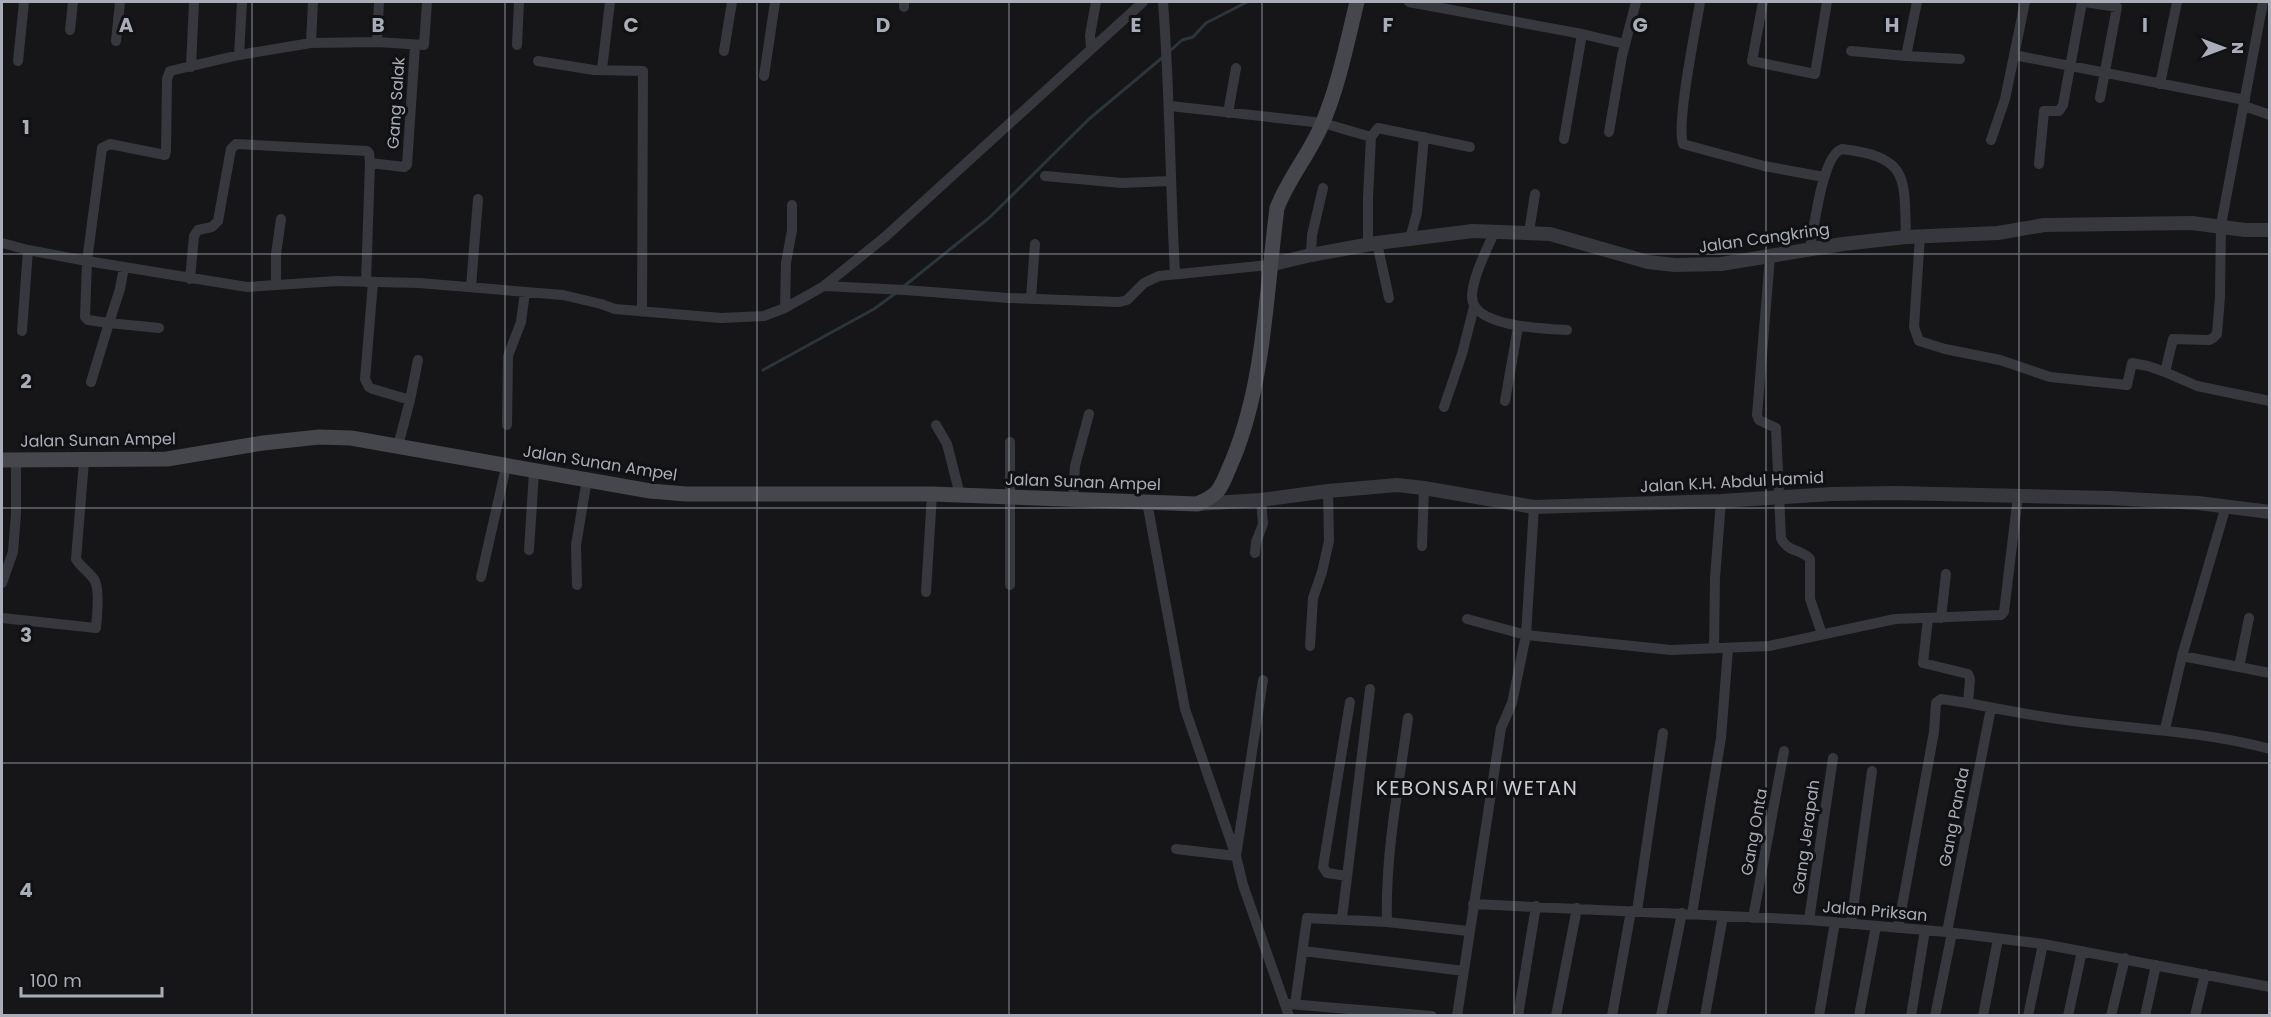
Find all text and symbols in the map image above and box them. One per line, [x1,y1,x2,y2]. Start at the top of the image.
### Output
text: A [119,11,134,39]
text: B [371,11,385,39]
text: C [623,11,639,39]
text: D [876,11,890,39]
text: E [1131,11,1141,39]
text: F [1383,11,1394,39]
text: G [1632,11,1648,39]
text: H [1885,11,1899,39]
text: I [2142,11,2148,39]
north arrow [2193,18,2253,78]
text: N [2226,42,2249,54]
street label: Gang Salak [381,56,411,150]
text: 1 [22,113,30,141]
street label: Jalan Cangkring [1697,217,1831,259]
text: 2 [20,367,32,395]
street label: Jalan Sunan Ampel [20,427,176,453]
street label: Jalan Sunan Ampel [521,439,679,487]
street label: Jalan K.H. Abdul Hamid [1639,466,1825,498]
street label: Jalan Sunan Ampel [1005,468,1161,496]
text: 3 [20,621,32,649]
street label: Gang Panda [1933,765,1975,869]
district label: KEBONSARI WETAN [1376,774,1578,802]
street label: Gang Jerapah [1787,778,1825,896]
street label: Gang Onta [1735,787,1773,877]
text: 4 [19,876,33,904]
street label: Jalan Priksan [1822,895,1928,927]
scale bar [21,960,162,998]
text: 100 m [30,968,82,993]

